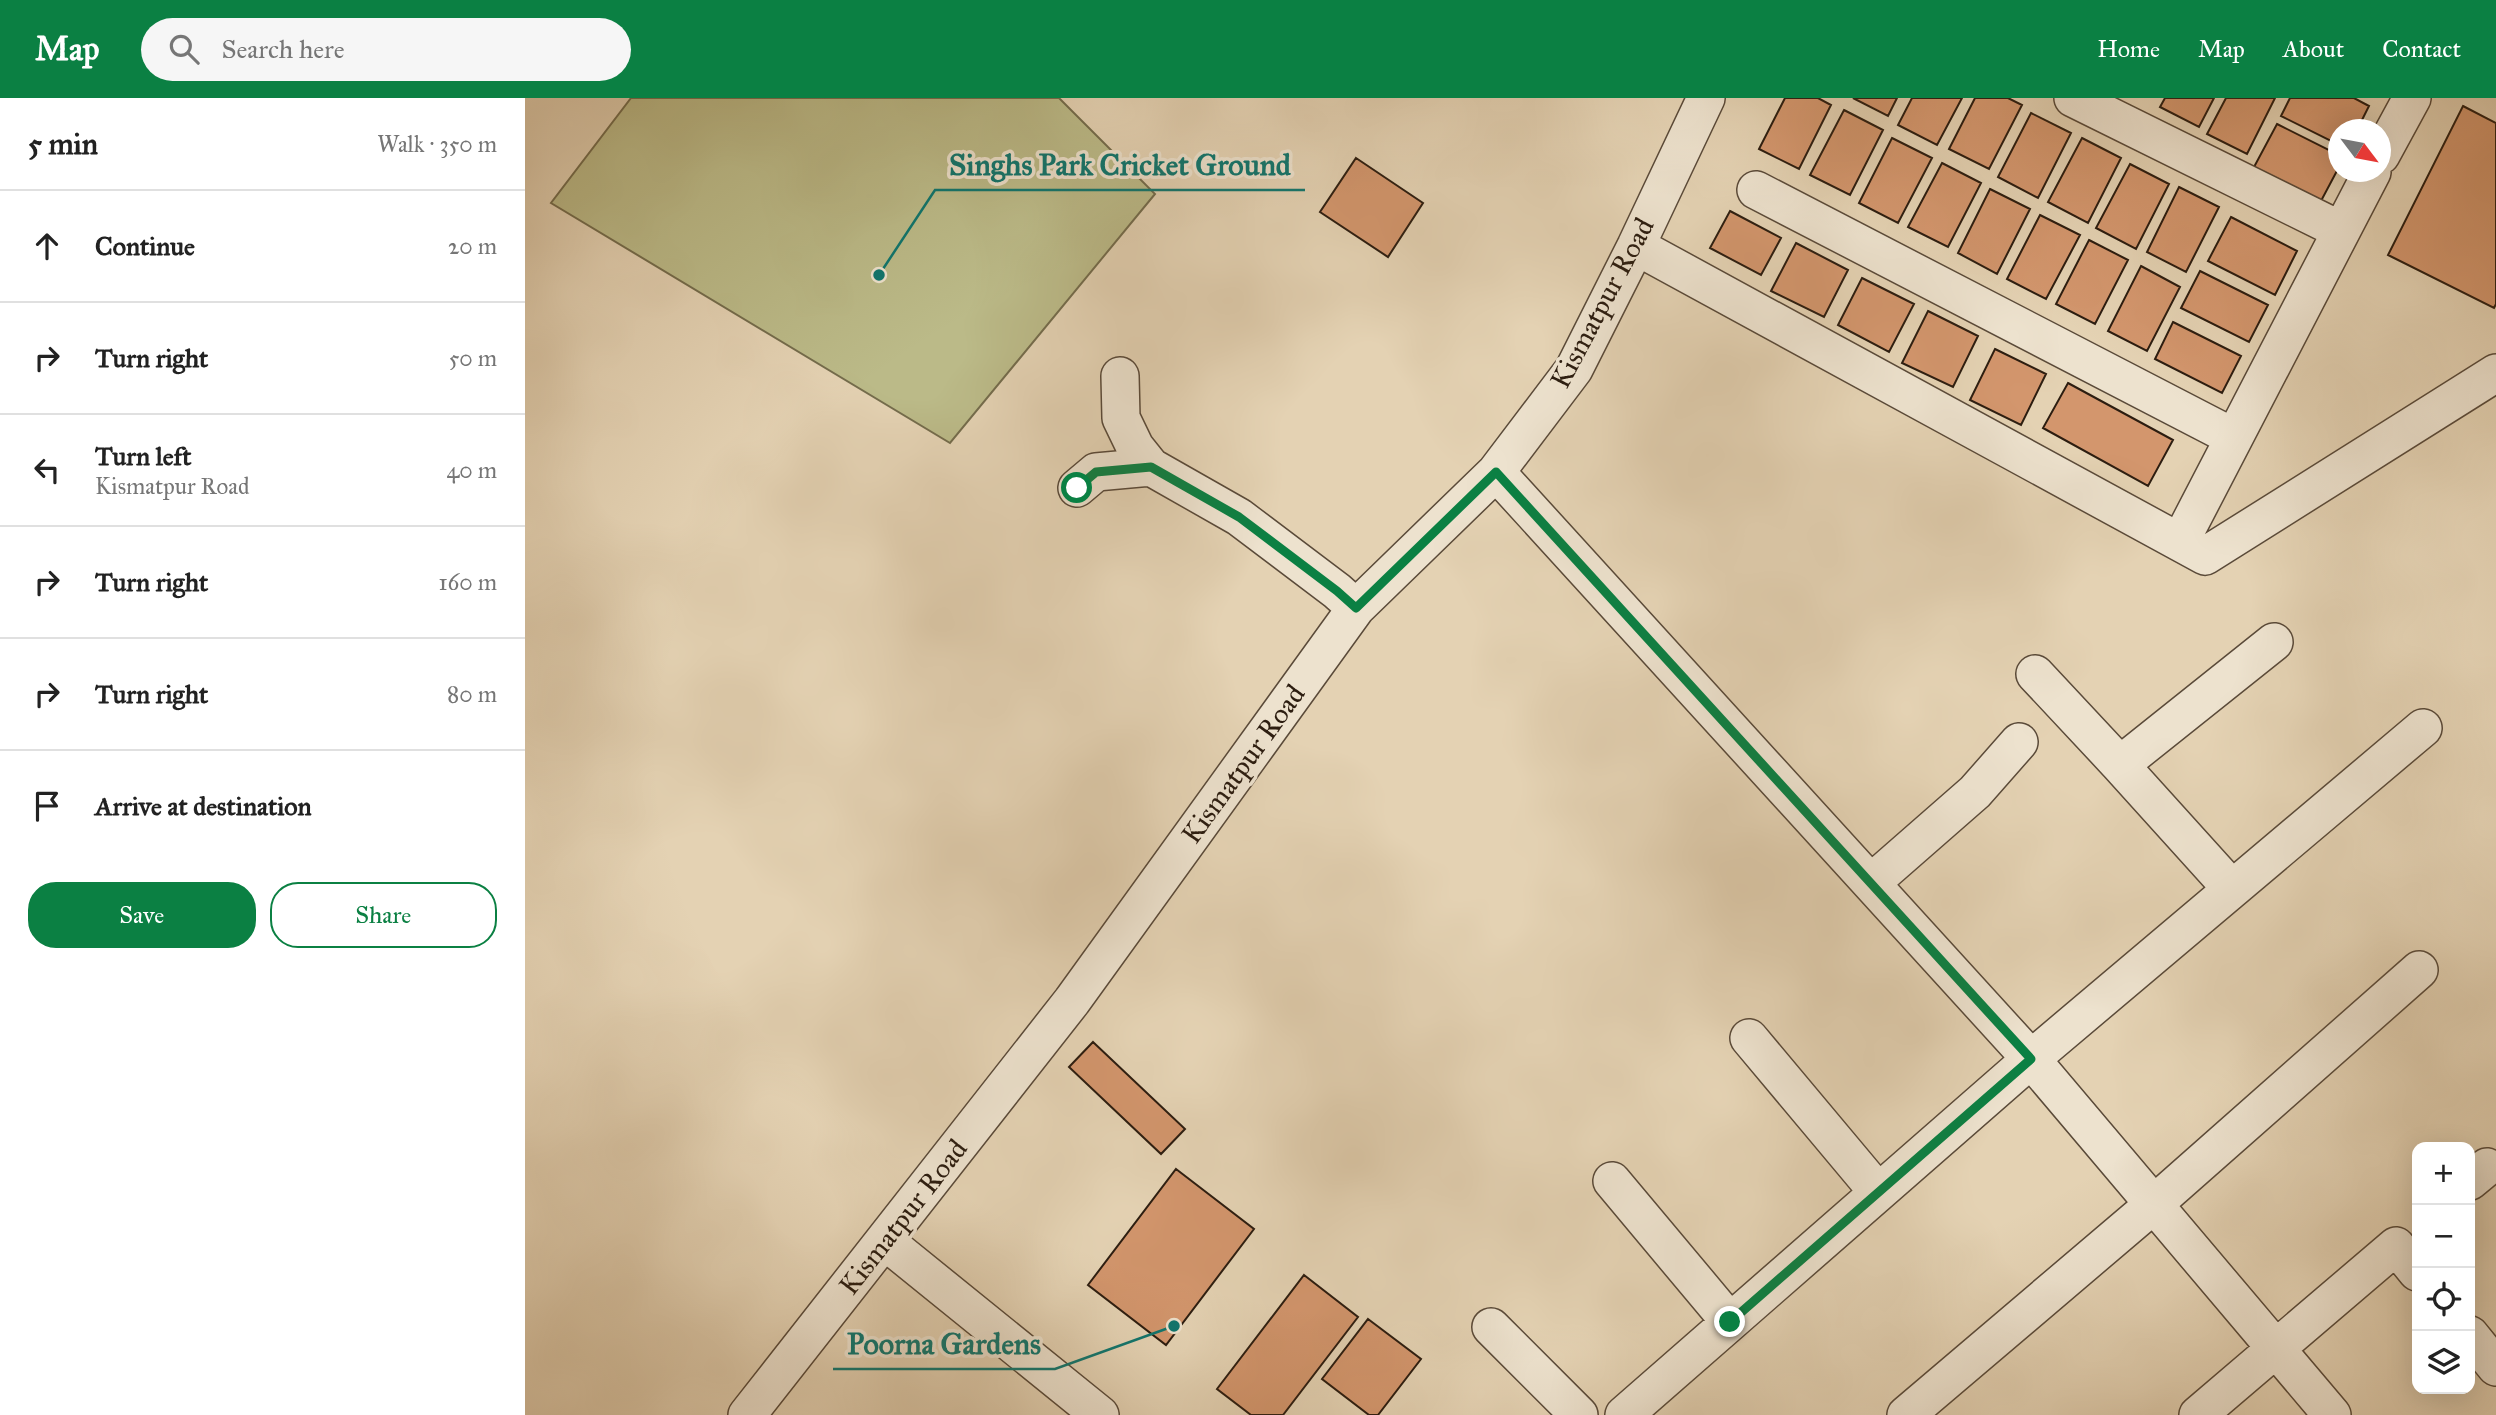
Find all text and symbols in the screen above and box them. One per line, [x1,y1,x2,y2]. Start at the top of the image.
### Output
search box [141,18,631,81]
text: Map [35,29,99,69]
icon: search [165,30,203,68]
text: Search here [221,33,345,65]
text: Home [2097,34,2160,64]
text: Map [2198,34,2245,64]
text: About [2283,34,2344,64]
text: Contact [2382,34,2461,64]
north arrow [2328,119,2391,182]
text: 5 min [28,126,98,162]
text: Walk · 350 m [377,130,497,158]
callout: Singhs Park Cricket Ground [935,139,1305,190]
text: Singhs Park Cricket Ground [949,147,1292,183]
street label: Kismatpur Road [1542,212,1662,394]
icon: ahead [28,227,66,265]
text: Continue [95,230,195,262]
text: 20 m [448,232,497,260]
icon: right [28,339,66,377]
text: Turn right [95,342,208,374]
text: 50 m [449,344,497,372]
text: Turn left [95,440,191,472]
icon: left [28,451,66,489]
text: 40 m [447,456,497,484]
text: Kismatpur Road [95,472,250,500]
route start [1061,472,1092,503]
icon: right [28,563,66,601]
text: Turn right [95,566,208,598]
text: 160 m [439,568,497,596]
icon: right [28,675,66,713]
text: Turn right [95,678,208,710]
street label: Kismatpur Road [1174,678,1312,850]
text: 80 m [447,680,497,708]
icon: arrive [28,787,66,825]
text: Arrive at destination [95,790,312,822]
button: Save [28,882,256,948]
button: Share [270,882,497,948]
street label: Kismatpur Road [831,1132,975,1302]
map controls [2412,1142,2475,1394]
button: + [2412,1142,2475,1205]
button: − [2412,1205,2475,1268]
button: locate [2412,1268,2475,1331]
route end [1714,1306,1745,1337]
callout: Poorna Gardens [833,1318,1055,1369]
text: Poorna Gardens [847,1326,1041,1362]
button: layers [2412,1331,2475,1394]

